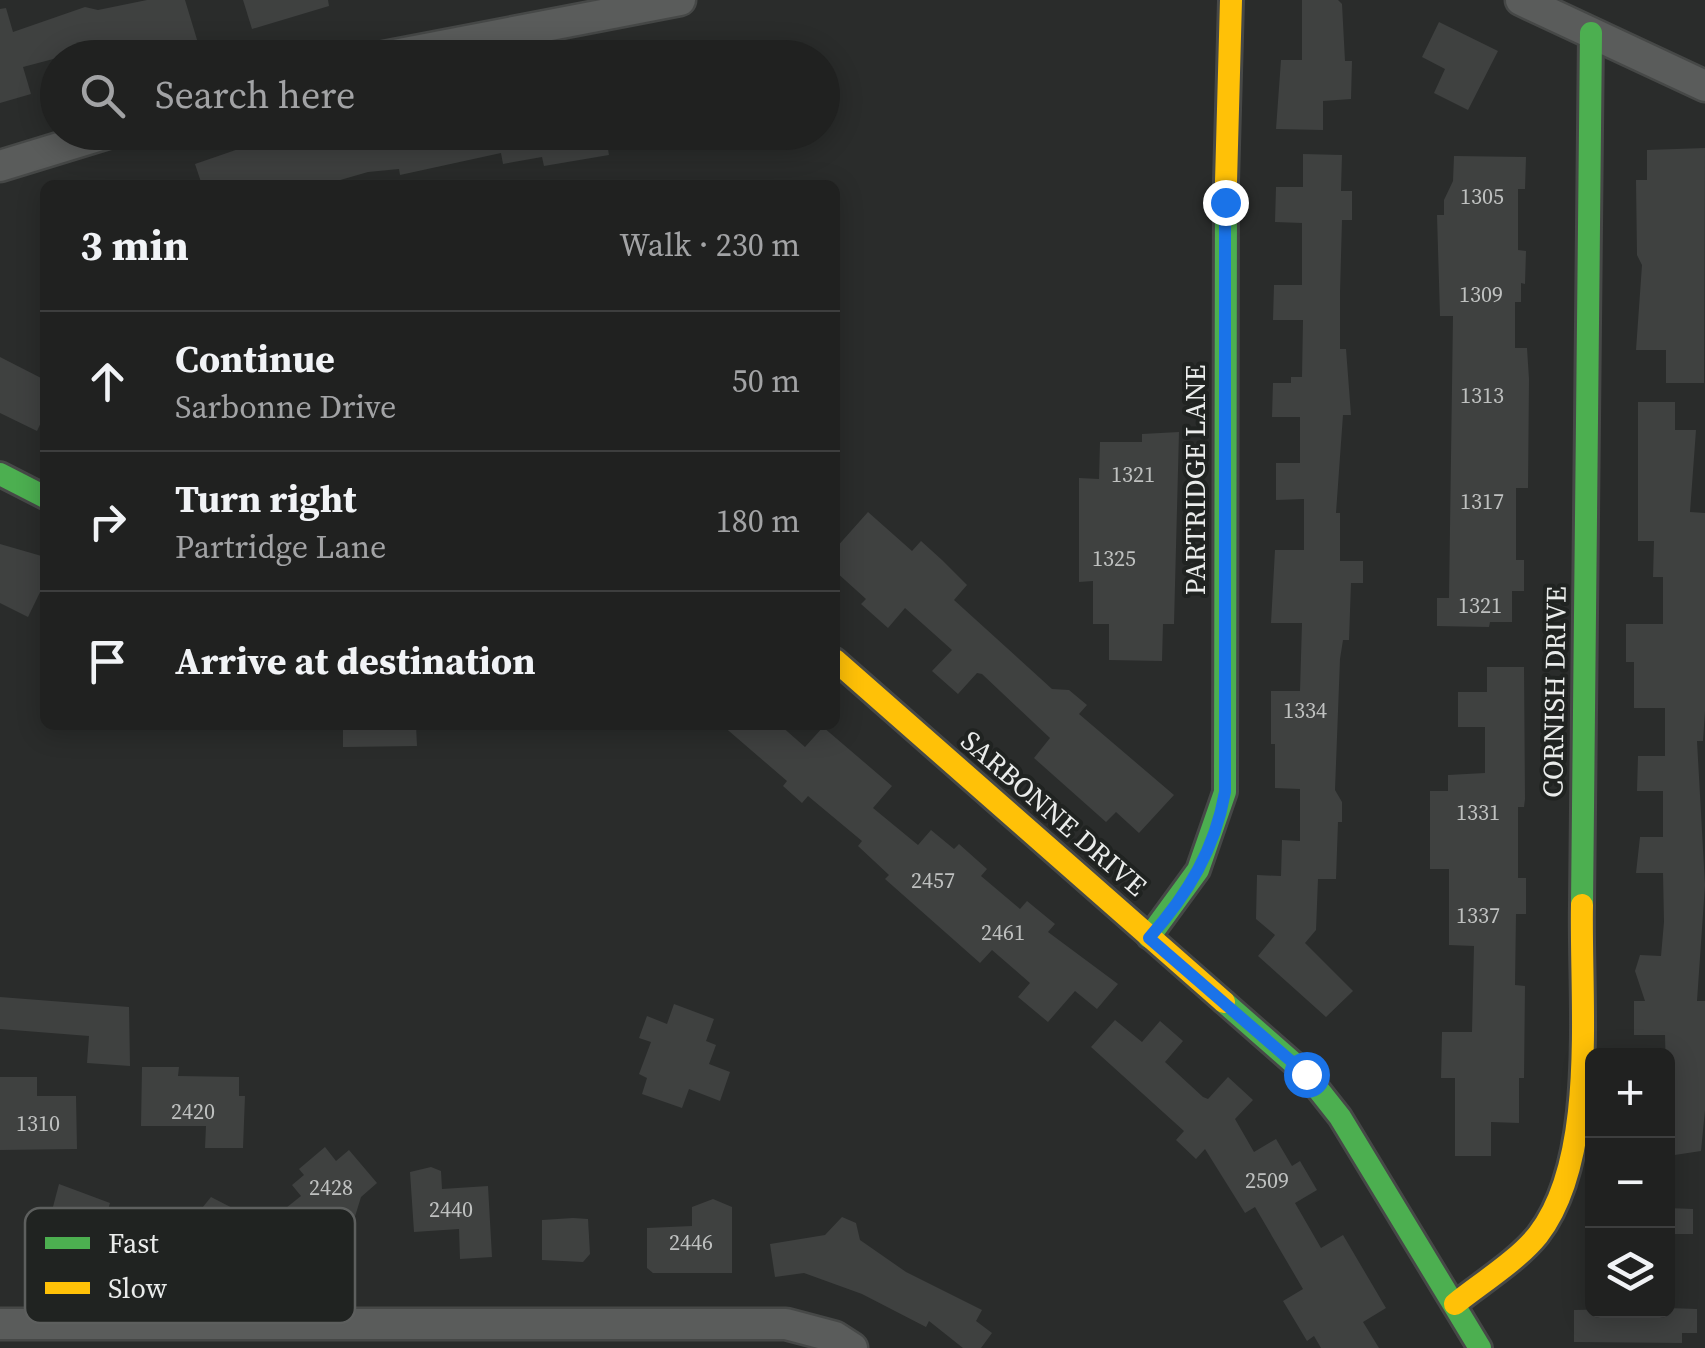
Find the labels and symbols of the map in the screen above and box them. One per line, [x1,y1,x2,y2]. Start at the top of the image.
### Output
route end [1203,180,1249,226]
house number: 1305 [1460,181,1504,211]
house number: 1309 [1459,279,1503,309]
street label: PARTRIDGE LANE [1176,365,1214,595]
house number: 1313 [1460,380,1504,410]
house number: 1321 [1111,459,1155,489]
house number: 1317 [1460,486,1504,516]
house number: 1325 [1092,543,1136,573]
street label: CORNISH DRIVE [1533,586,1575,798]
house number: 1321 [1458,590,1502,620]
house number: 1334 [1283,695,1327,725]
street label: SARBONNE DRIVE [953,722,1155,904]
house number: 1331 [1456,797,1500,827]
house number: 2457 [911,865,955,895]
house number: 1337 [1456,900,1500,930]
house number: 2461 [981,917,1025,947]
route start [1284,1052,1330,1098]
house number: 2420 [171,1096,215,1126]
house number: 1310 [16,1108,60,1138]
house number: 2509 [1245,1165,1289,1195]
house number: 2428 [309,1172,353,1202]
house number: 2440 [429,1194,473,1224]
legend [25,1208,355,1323]
text: Fast [108,1224,159,1262]
house number: 2446 [669,1227,713,1257]
text: Slow [108,1269,168,1307]

